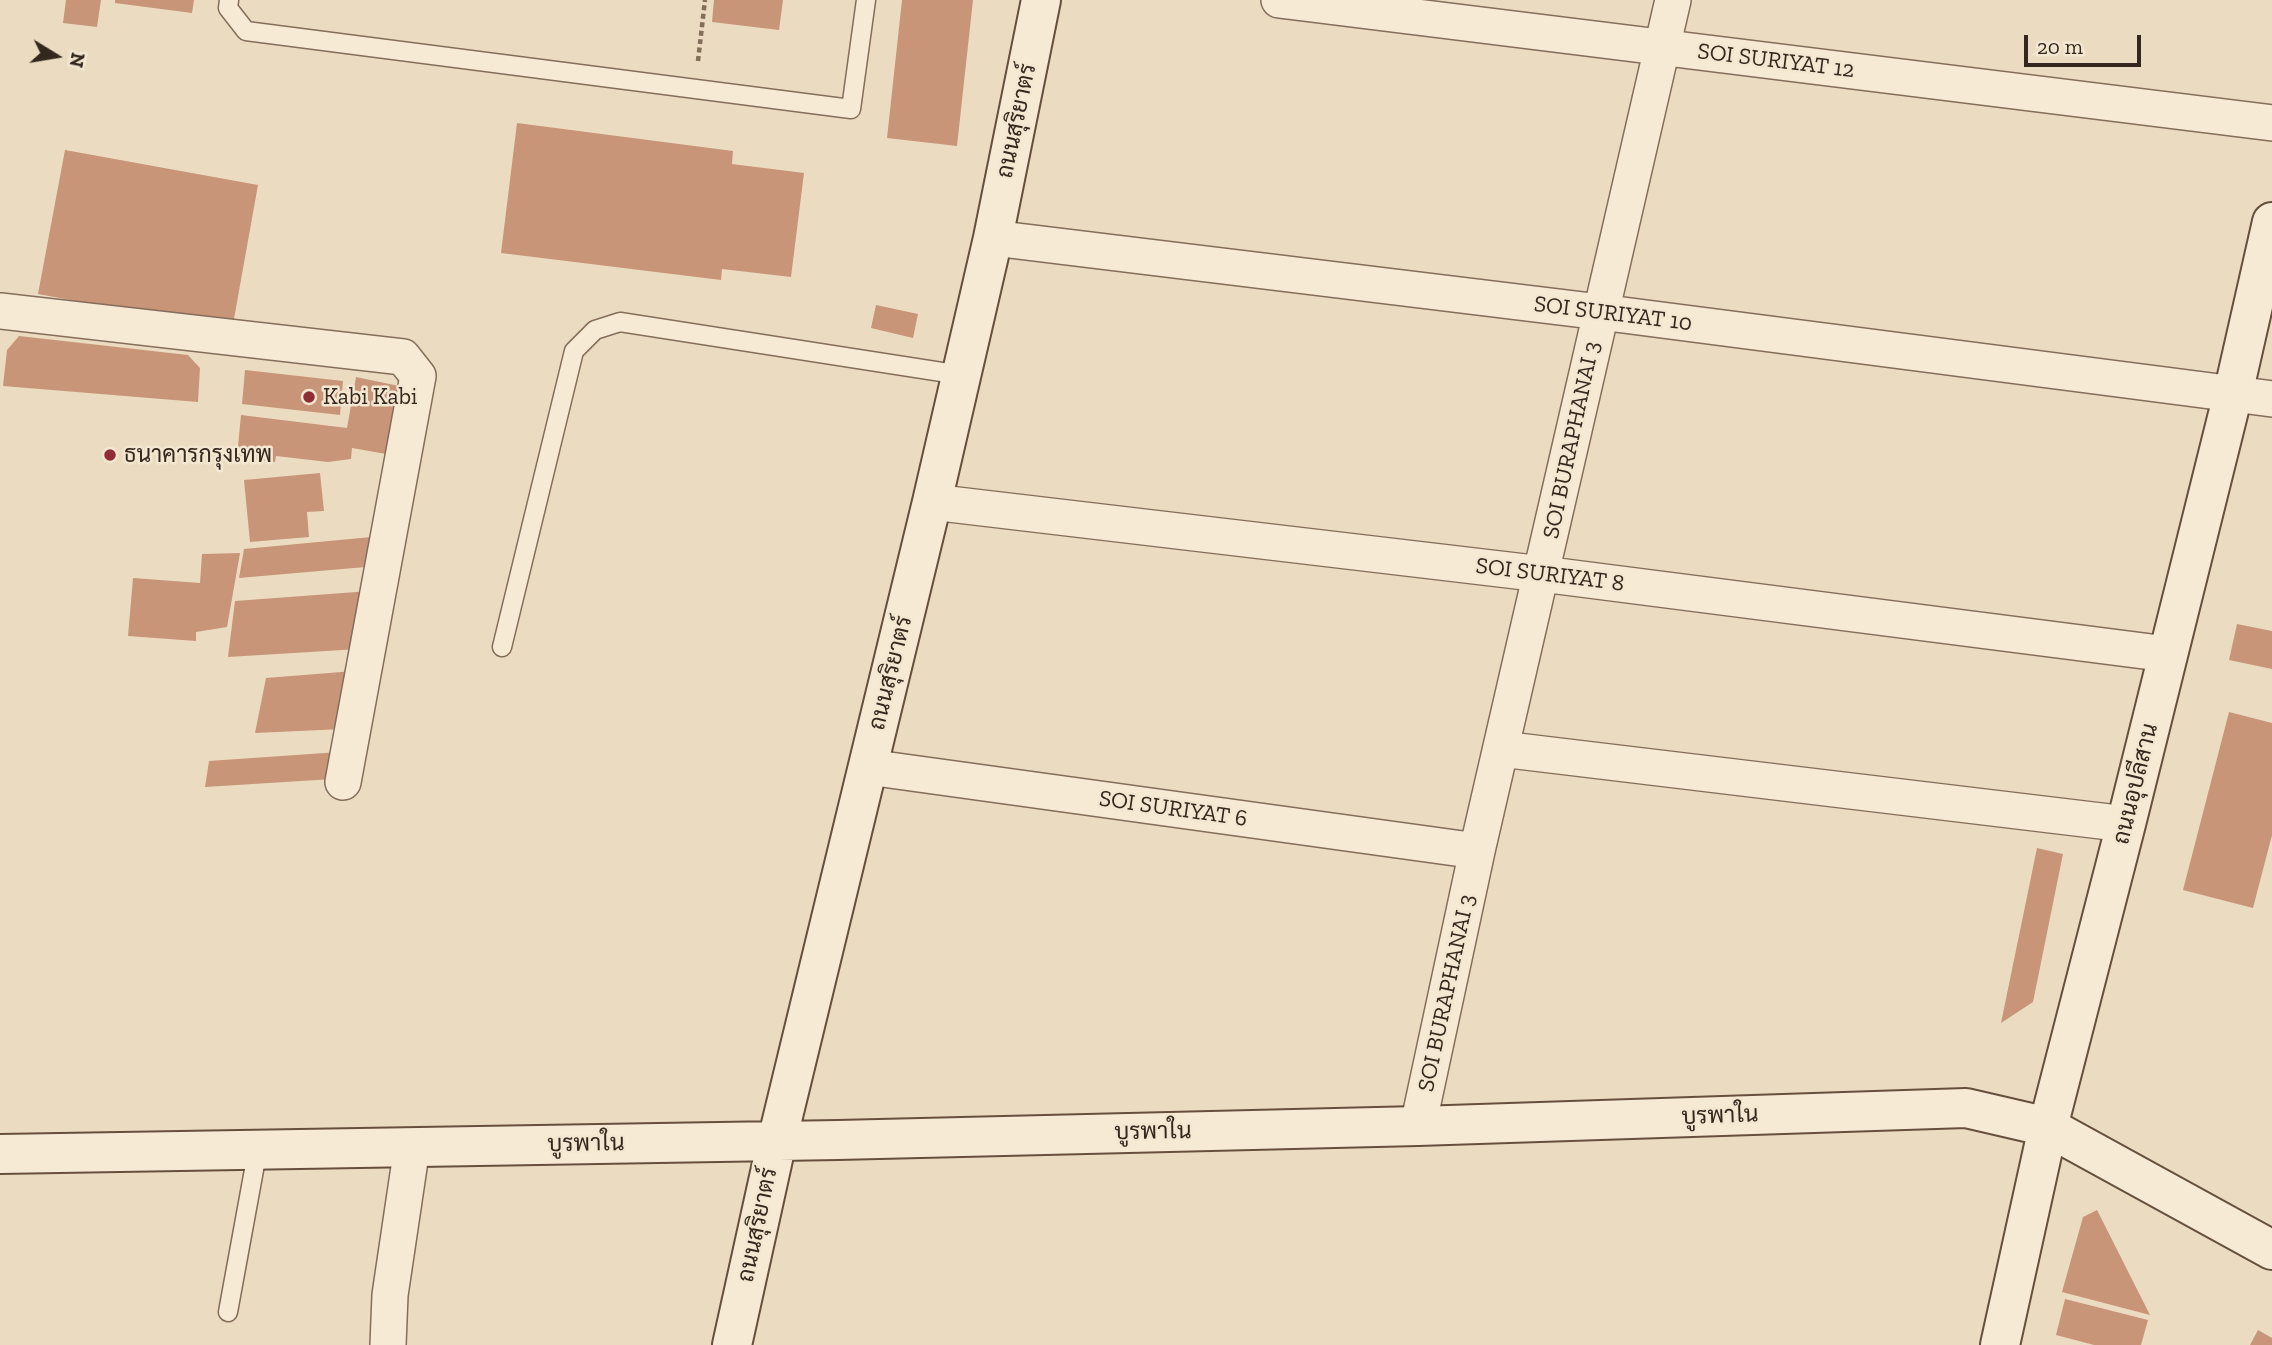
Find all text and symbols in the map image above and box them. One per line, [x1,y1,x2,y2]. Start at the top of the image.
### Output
north arrow [21,21,91,91]
scale bar [2027,21,2144,65]
text: 20 m [2037,34,2083,59]
street label: SOI SURIYAT 12 [1696,38,1856,84]
text: N [64,51,90,69]
street label: ถนนสุริยาตร์ [991,61,1043,181]
street label: SOI SURIYAT 10 [1532,291,1694,337]
street label: SOI BURAPHANAI 3 [1538,339,1606,541]
place label: Kabi Kabi [323,383,417,411]
marker: Kabi Kabi [301,389,317,405]
place label: ธนาคารกรุงเทพ [124,441,272,469]
marker: ธนาคารกรุงเทพ [102,447,118,463]
street label: SOI SURIYAT 8 [1474,552,1626,598]
street label: ถนนสุริยาตร์ [864,613,918,733]
street label: ถนนอุปลีสาน [2108,721,2164,847]
street label: SOI SURIYAT 6 [1097,785,1249,833]
street label: SOI BURAPHANAI 3 [1413,892,1481,1094]
street label: บูรพาใน [1681,1101,1759,1131]
street label: บูรพาใน [1114,1118,1192,1146]
street label: บูรพาใน [547,1130,625,1158]
street label: ถนนสุริยาตร์ [732,1165,784,1285]

